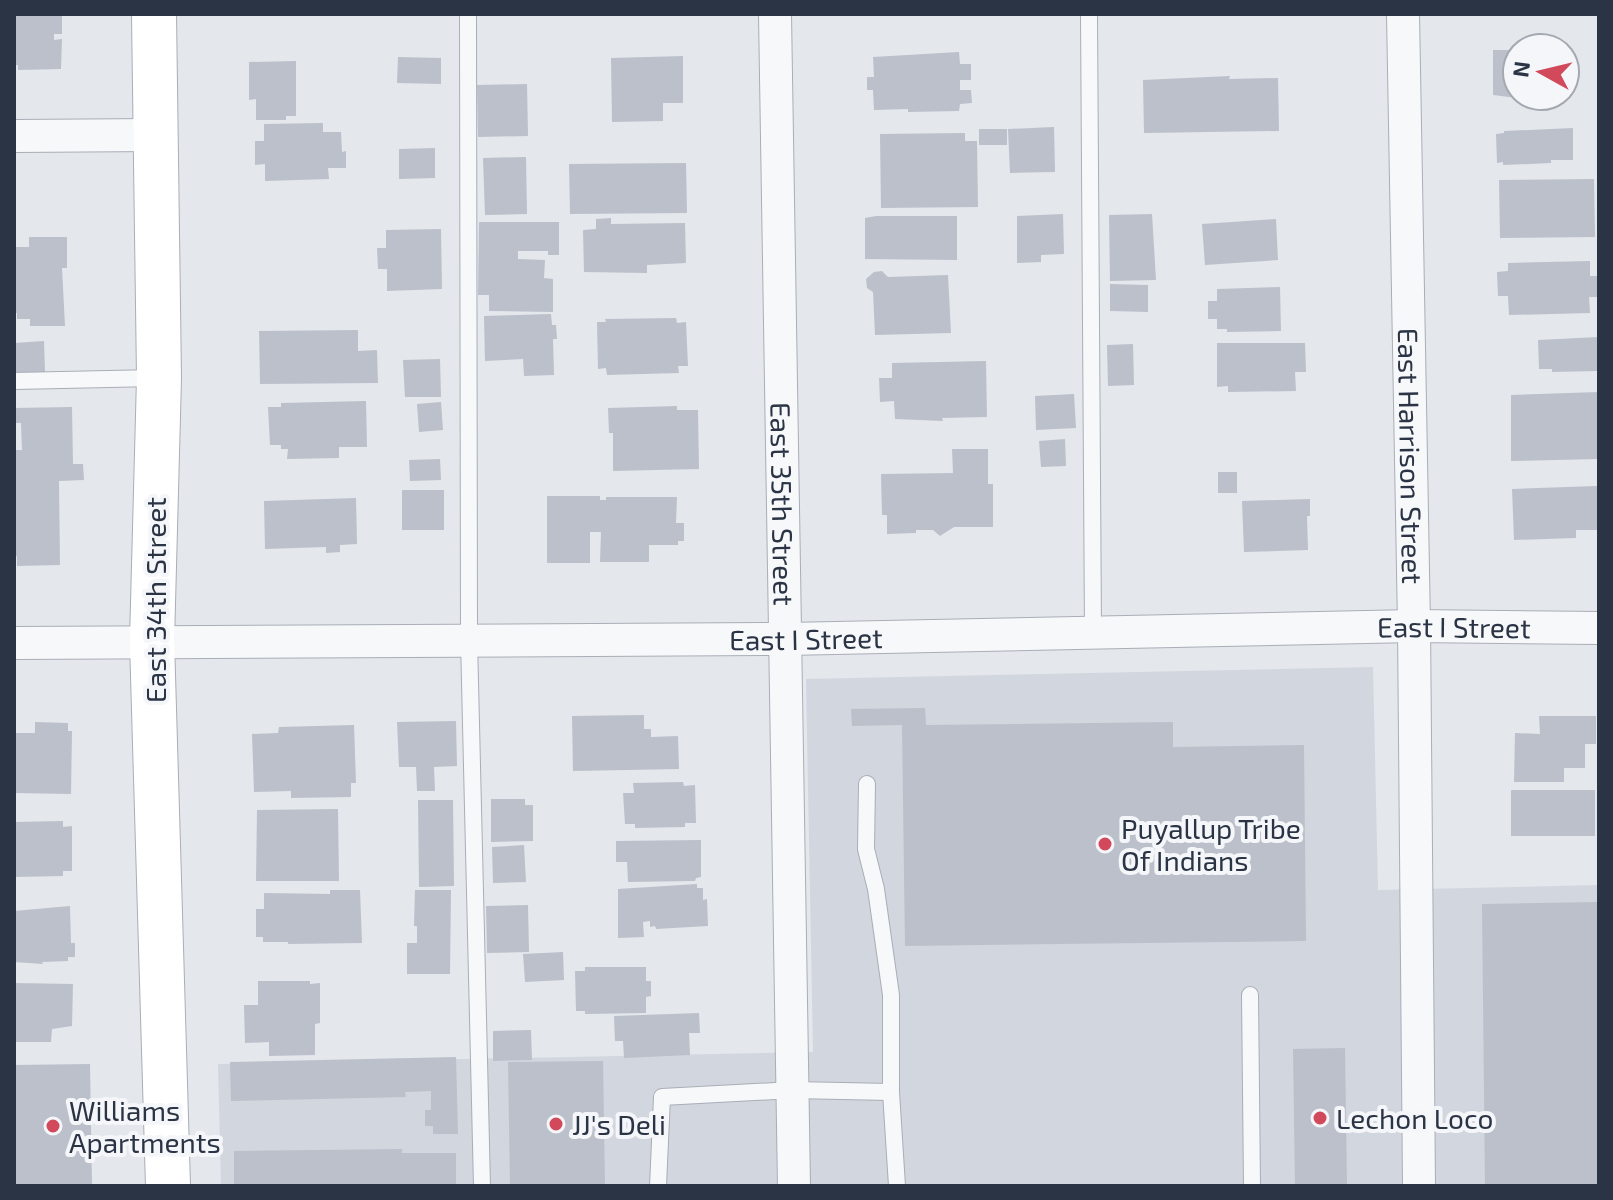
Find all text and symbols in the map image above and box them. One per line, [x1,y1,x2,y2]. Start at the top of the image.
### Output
north arrow [1501,32,1581,112]
text: N [1506,59,1534,79]
street label: East Harrison Street [1392,328,1430,584]
street label: East 35th Street [764,402,802,606]
street label: East 34th Street [138,497,172,703]
street label: East I Street [1377,609,1531,644]
street label: East I Street [729,620,883,656]
place label: Puyallup Tribe Of Indians [1121,811,1301,877]
marker: Puyallup Tribe Of Indians [1096,835,1114,853]
place label: Williams Apartments [69,1093,221,1159]
place label: Lechon Loco [1336,1101,1493,1135]
place label: JJ's Deli [572,1107,666,1141]
marker: Lechon Loco [1311,1109,1329,1127]
marker: JJ's Deli [547,1115,565,1133]
marker: Williams Apartments [44,1117,62,1135]

